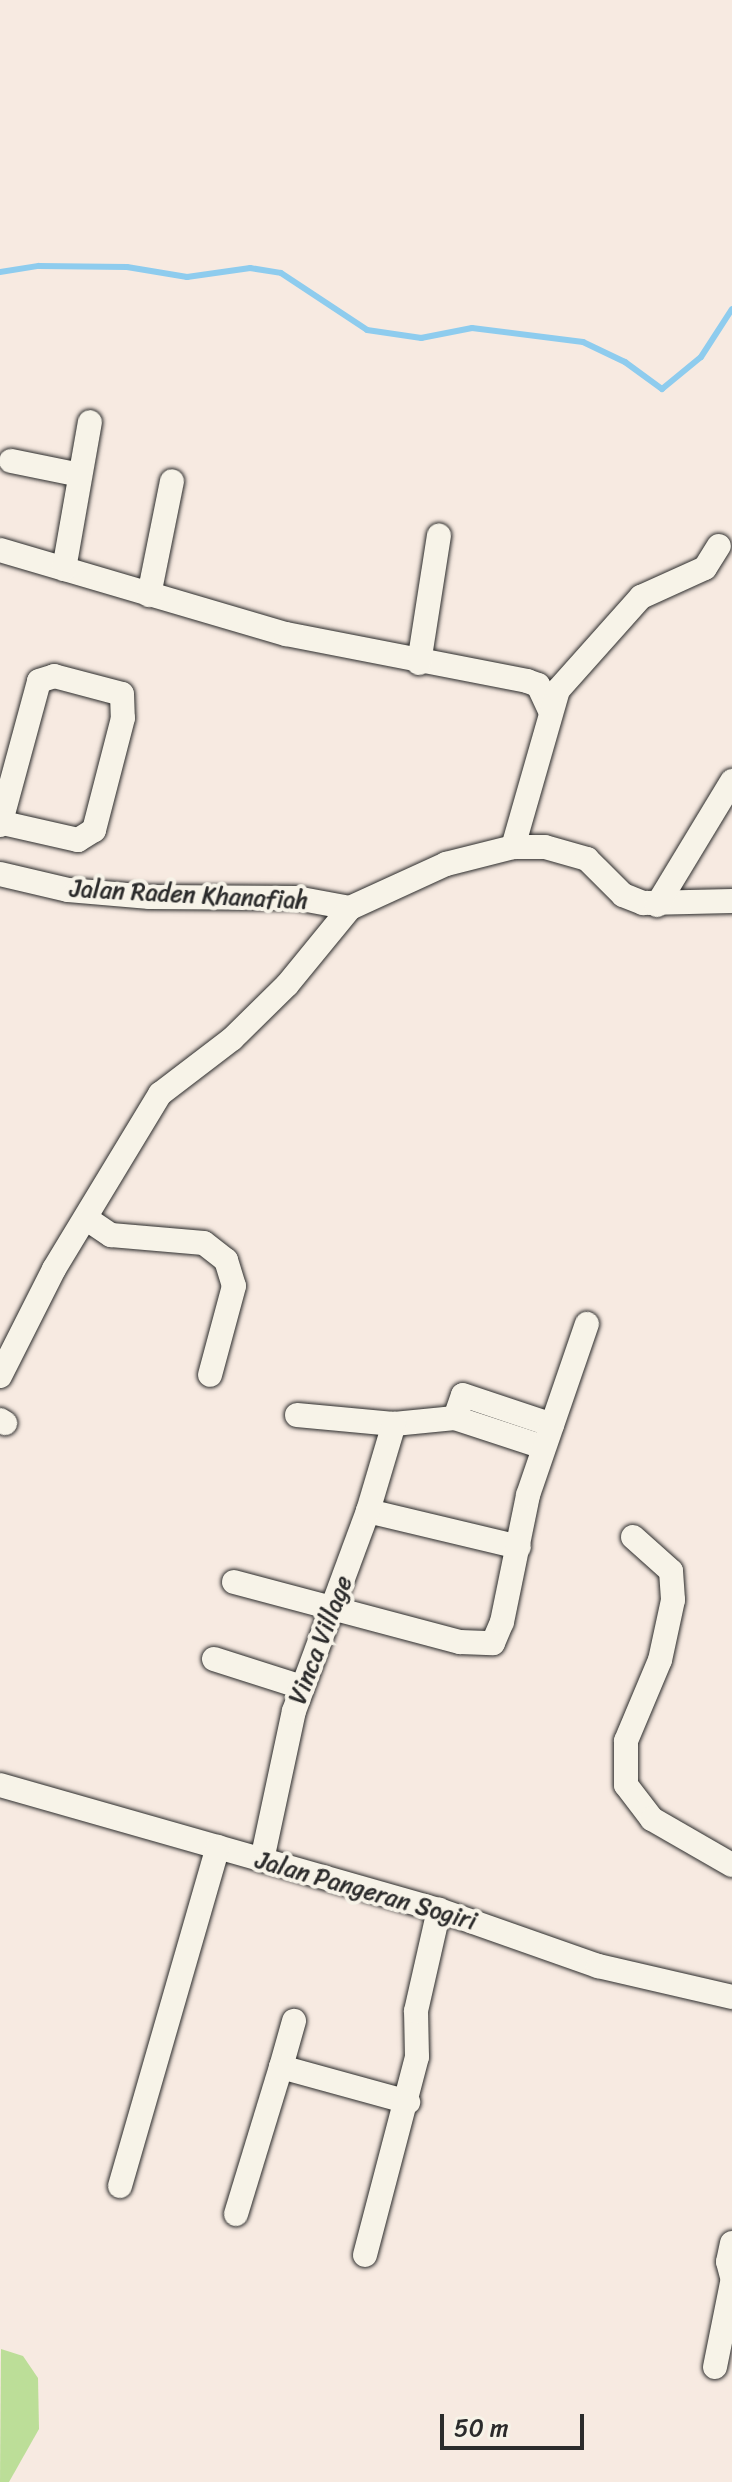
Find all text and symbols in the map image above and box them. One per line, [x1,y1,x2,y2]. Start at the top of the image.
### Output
street label: Jalan Raden Khanafiah [69,874,309,916]
street label: Vinca Village [283,1572,359,1708]
street label: Jalan Pangeran Sogiri [252,1846,480,1936]
scale bar [444,2398,588,2448]
text: 50 m [454,2407,509,2449]

